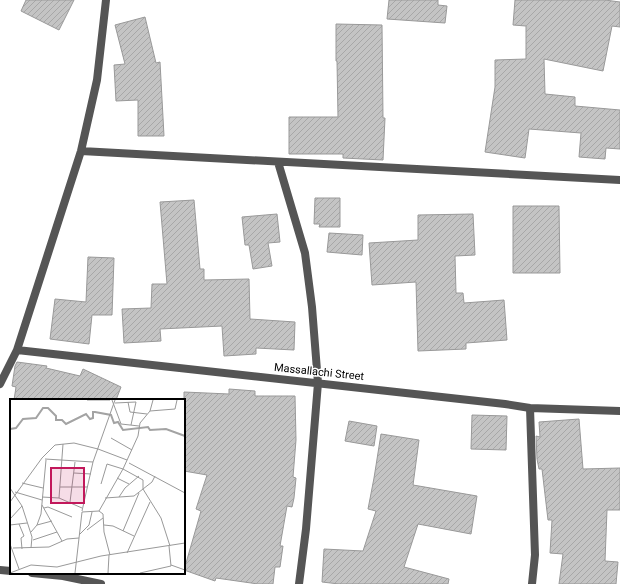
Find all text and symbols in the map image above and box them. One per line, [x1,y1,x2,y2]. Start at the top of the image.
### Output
street label: Massallachi Street [273,361,365,383]
inset map [10,399,185,574]

